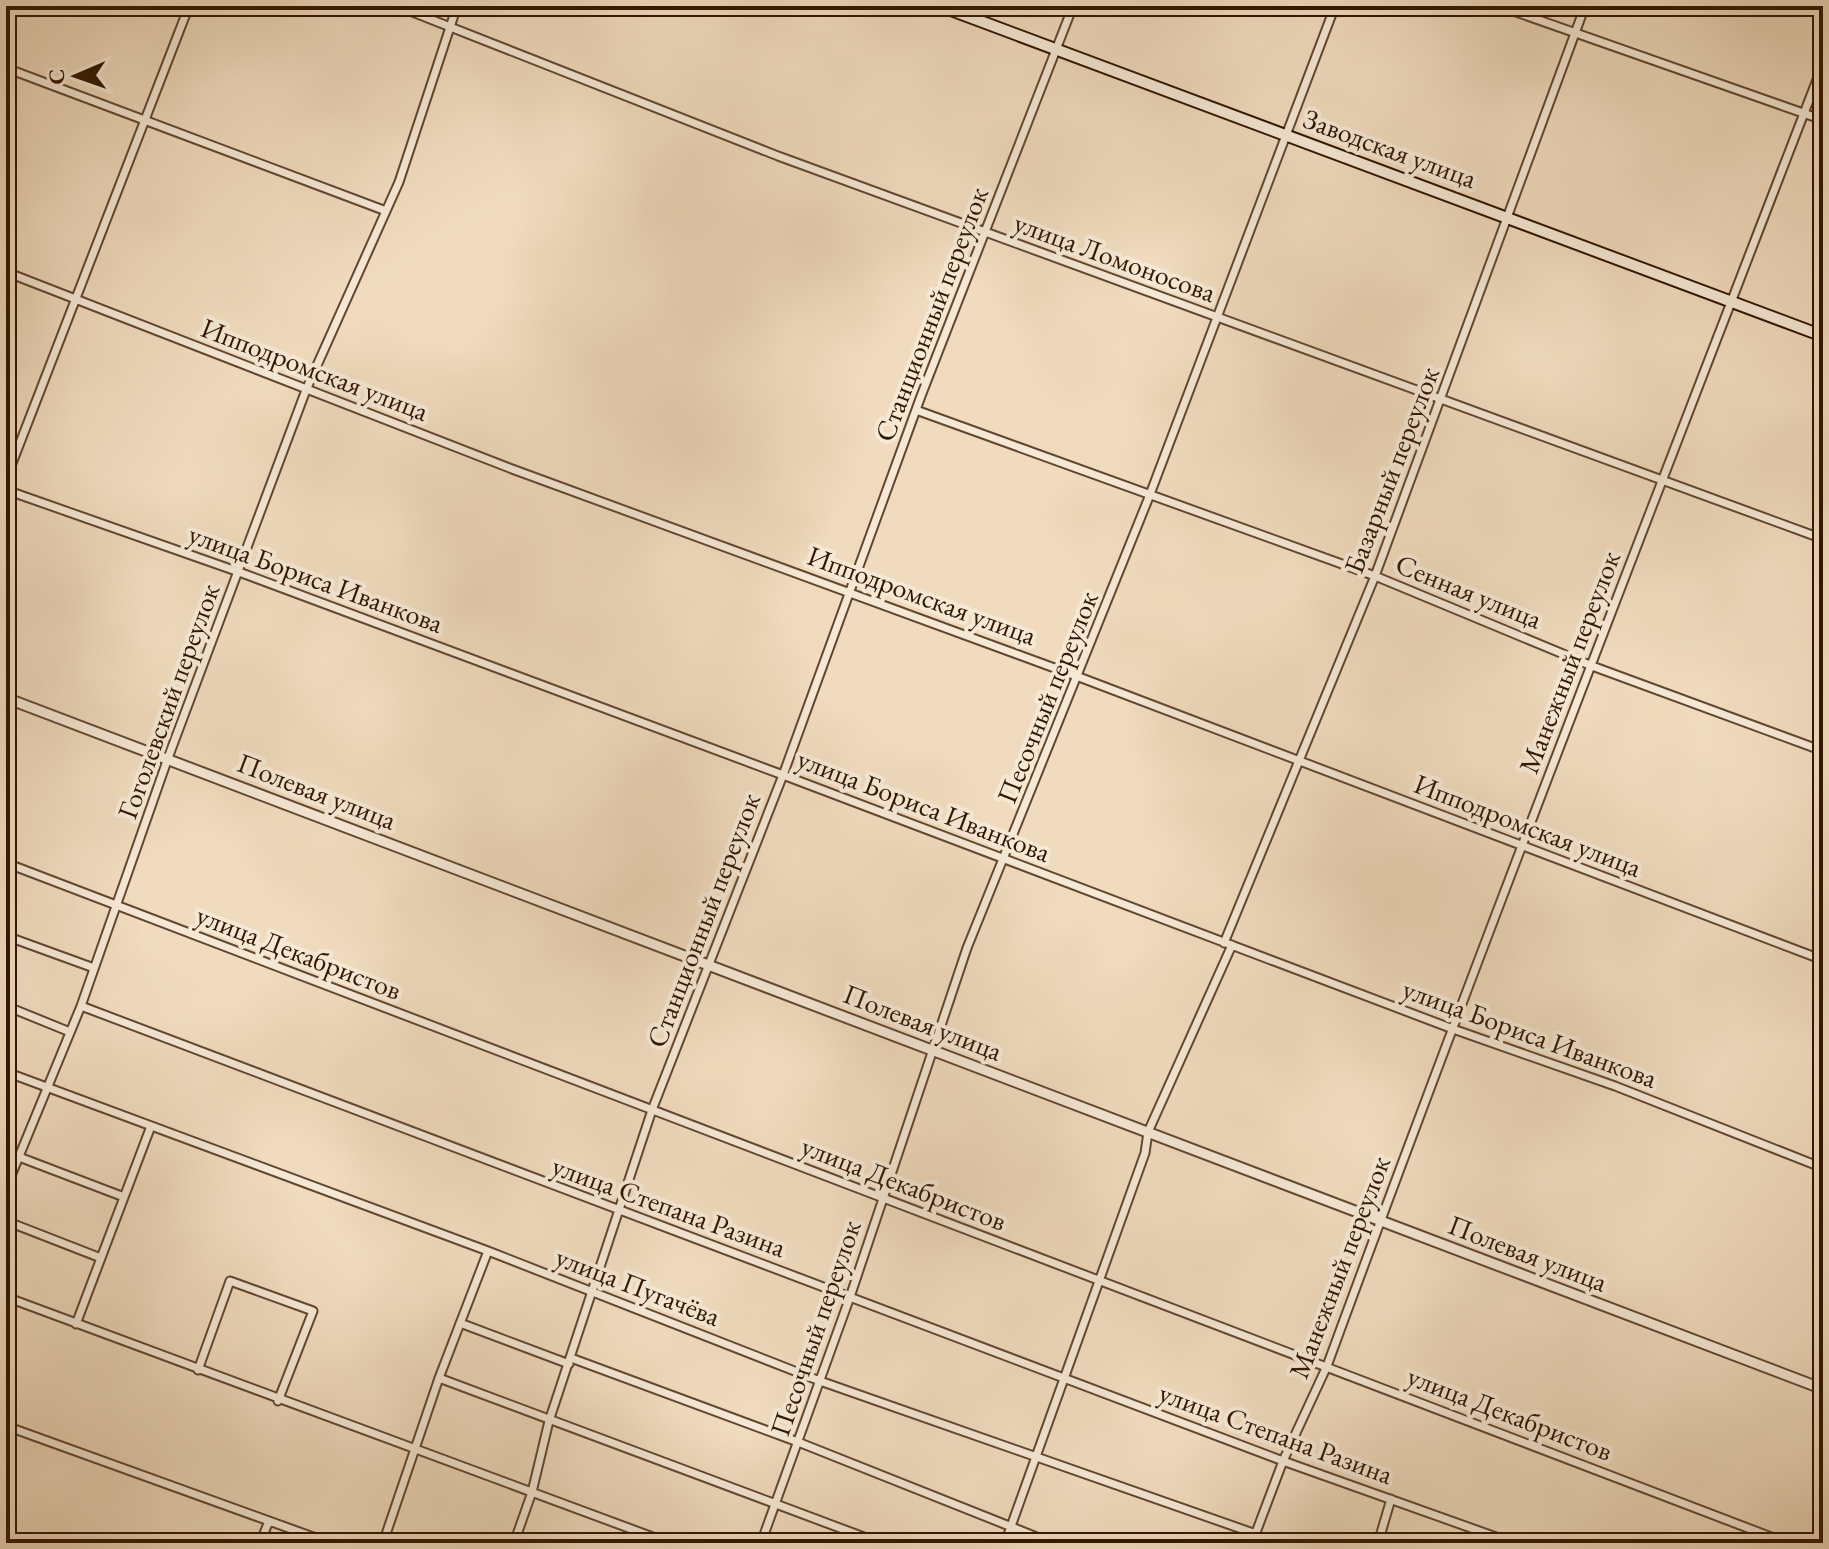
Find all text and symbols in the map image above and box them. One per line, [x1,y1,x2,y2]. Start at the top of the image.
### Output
north arrow [36,36,116,116]
text: С [42,68,71,85]
street label: Заводская улица [1298,100,1482,196]
street label: Станционный переулок [866,182,996,446]
street label: улица Ломоносова [1009,204,1222,310]
street label: Ипподромская улица [196,309,435,429]
street label: Базарный переулок [1335,362,1447,578]
street label: улица Бориса Иванкова [184,515,449,641]
street label: Ипподромская улица [803,537,1042,653]
street label: Сенная улица [1391,545,1548,637]
street label: Манежный переулок [1510,546,1628,778]
street label: Гоголевский переулок [109,579,227,823]
street label: Песочный переулок [988,586,1106,808]
street label: улица Бориса Иванкова [792,740,1056,870]
street label: Полевая улица [232,744,402,838]
street label: Ипподромская улица [1409,765,1648,885]
street label: Станционный переулок [638,788,768,1052]
street label: улица Декабристов [191,896,407,1008]
street label: улица Бориса Иванкова [1398,970,1663,1096]
street label: Полевая улица [838,975,1008,1069]
street label: улица Декабристов [796,1127,1012,1239]
street label: улица Степана Разина [547,1147,792,1265]
street label: Манежный переулок [1280,1151,1398,1383]
street label: Полевая улица [1443,1206,1613,1300]
street label: Песочный переулок [761,1215,869,1441]
street label: улица Пугачёва [551,1238,726,1334]
street label: улица Декабристов [1402,1357,1618,1469]
street label: улица Степана Разина [1154,1374,1399,1492]

